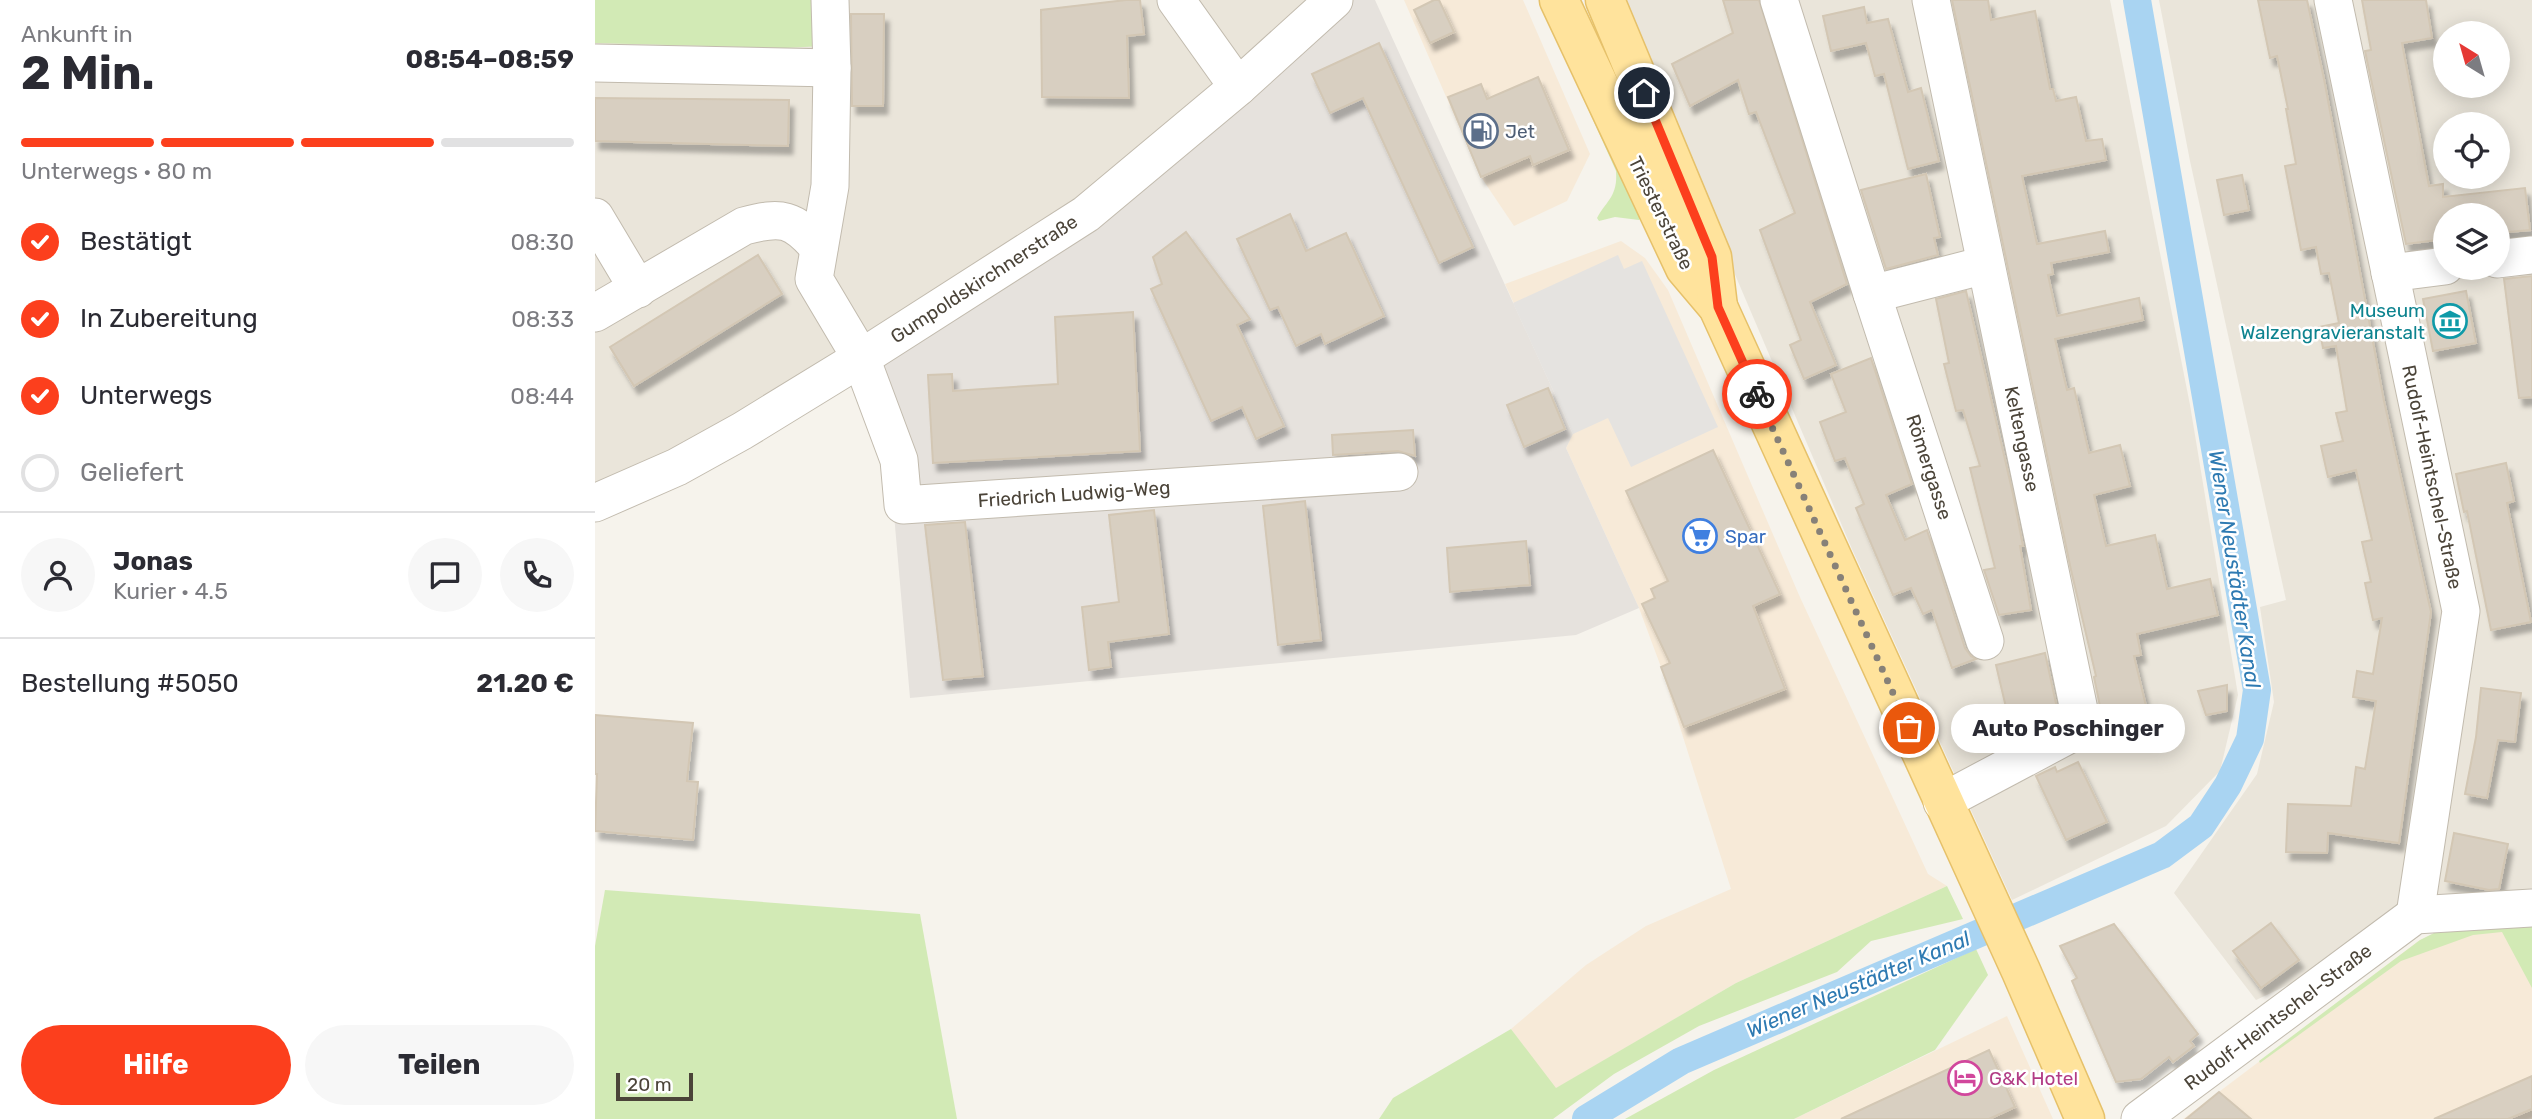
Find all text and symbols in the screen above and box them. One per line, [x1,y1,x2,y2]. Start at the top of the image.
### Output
text: Ankunft in [21,20,133,48]
north arrow [2433,21,2509,98]
map controls [2433,21,2510,280]
text: 08:54–08:59 [405,44,574,75]
text: 2 Min. [21,46,155,101]
pin [1614,63,1674,123]
icon: home [1625,74,1663,112]
fuel station icon: Jet [1462,112,1500,150]
button: locate [2433,112,2510,189]
place label: Jet [1505,120,1536,143]
street label: Triesterstraße [1624,153,1698,273]
text: Unterwegs · 80 m [21,157,212,185]
button: layers [2433,203,2510,280]
street label: Gumpoldskirchnerstraße [886,210,1082,348]
icon: check [21,223,59,261]
text: Bestätigt [80,226,192,257]
text: 08:30 [510,228,574,256]
place label: Museum Walzengravieranstalt [2240,299,2426,344]
icon: check [21,300,59,338]
museum icon: Museum Walzengravieranstalt [2431,302,2469,340]
text: In Zubereitung [80,303,258,334]
text: 08:33 [511,305,574,333]
courier [1722,359,1792,429]
street label: Rudolf-Heintschel-Straße [2397,363,2467,591]
icon: bike [1738,375,1776,413]
icon: check [21,377,59,415]
text: Unterwegs [80,380,212,411]
text: 08:44 [510,382,574,410]
street label: Keltengasse [2000,384,2044,494]
street label: Römergasse [1901,411,1957,523]
water label: Wiener Neustädter Kanal [2204,448,2266,691]
text: Geliefert [80,457,184,488]
street label: Friedrich Ludwig-Weg [977,476,1171,512]
supermarket icon: Spar [1681,517,1719,555]
place label: Spar [1725,525,1767,548]
button: person [21,538,95,612]
button: chat [408,538,482,612]
button: phone [500,538,574,612]
text: Jonas [113,546,193,577]
text: Kurier · 4.5 [113,577,228,605]
text: Bestellung #5050 [21,668,239,699]
text: 21.20 € [476,668,574,699]
pin [1879,698,1939,758]
callout: Auto Poschinger [1951,704,2185,752]
icon: bag [1890,709,1928,747]
text: Auto Poschinger [1972,714,2164,742]
water label: Wiener Neustädter Kanal [1742,925,1974,1043]
street label: Rudolf-Heintschel-Straße [2180,939,2376,1095]
button: Hilfe [21,1025,291,1105]
button: Teilen [305,1025,574,1105]
hotel icon: G&K Hotel [1946,1059,1984,1097]
place label: G&K Hotel [1989,1067,2078,1090]
scale bar [616,1070,693,1102]
text: 20 m [627,1073,672,1096]

